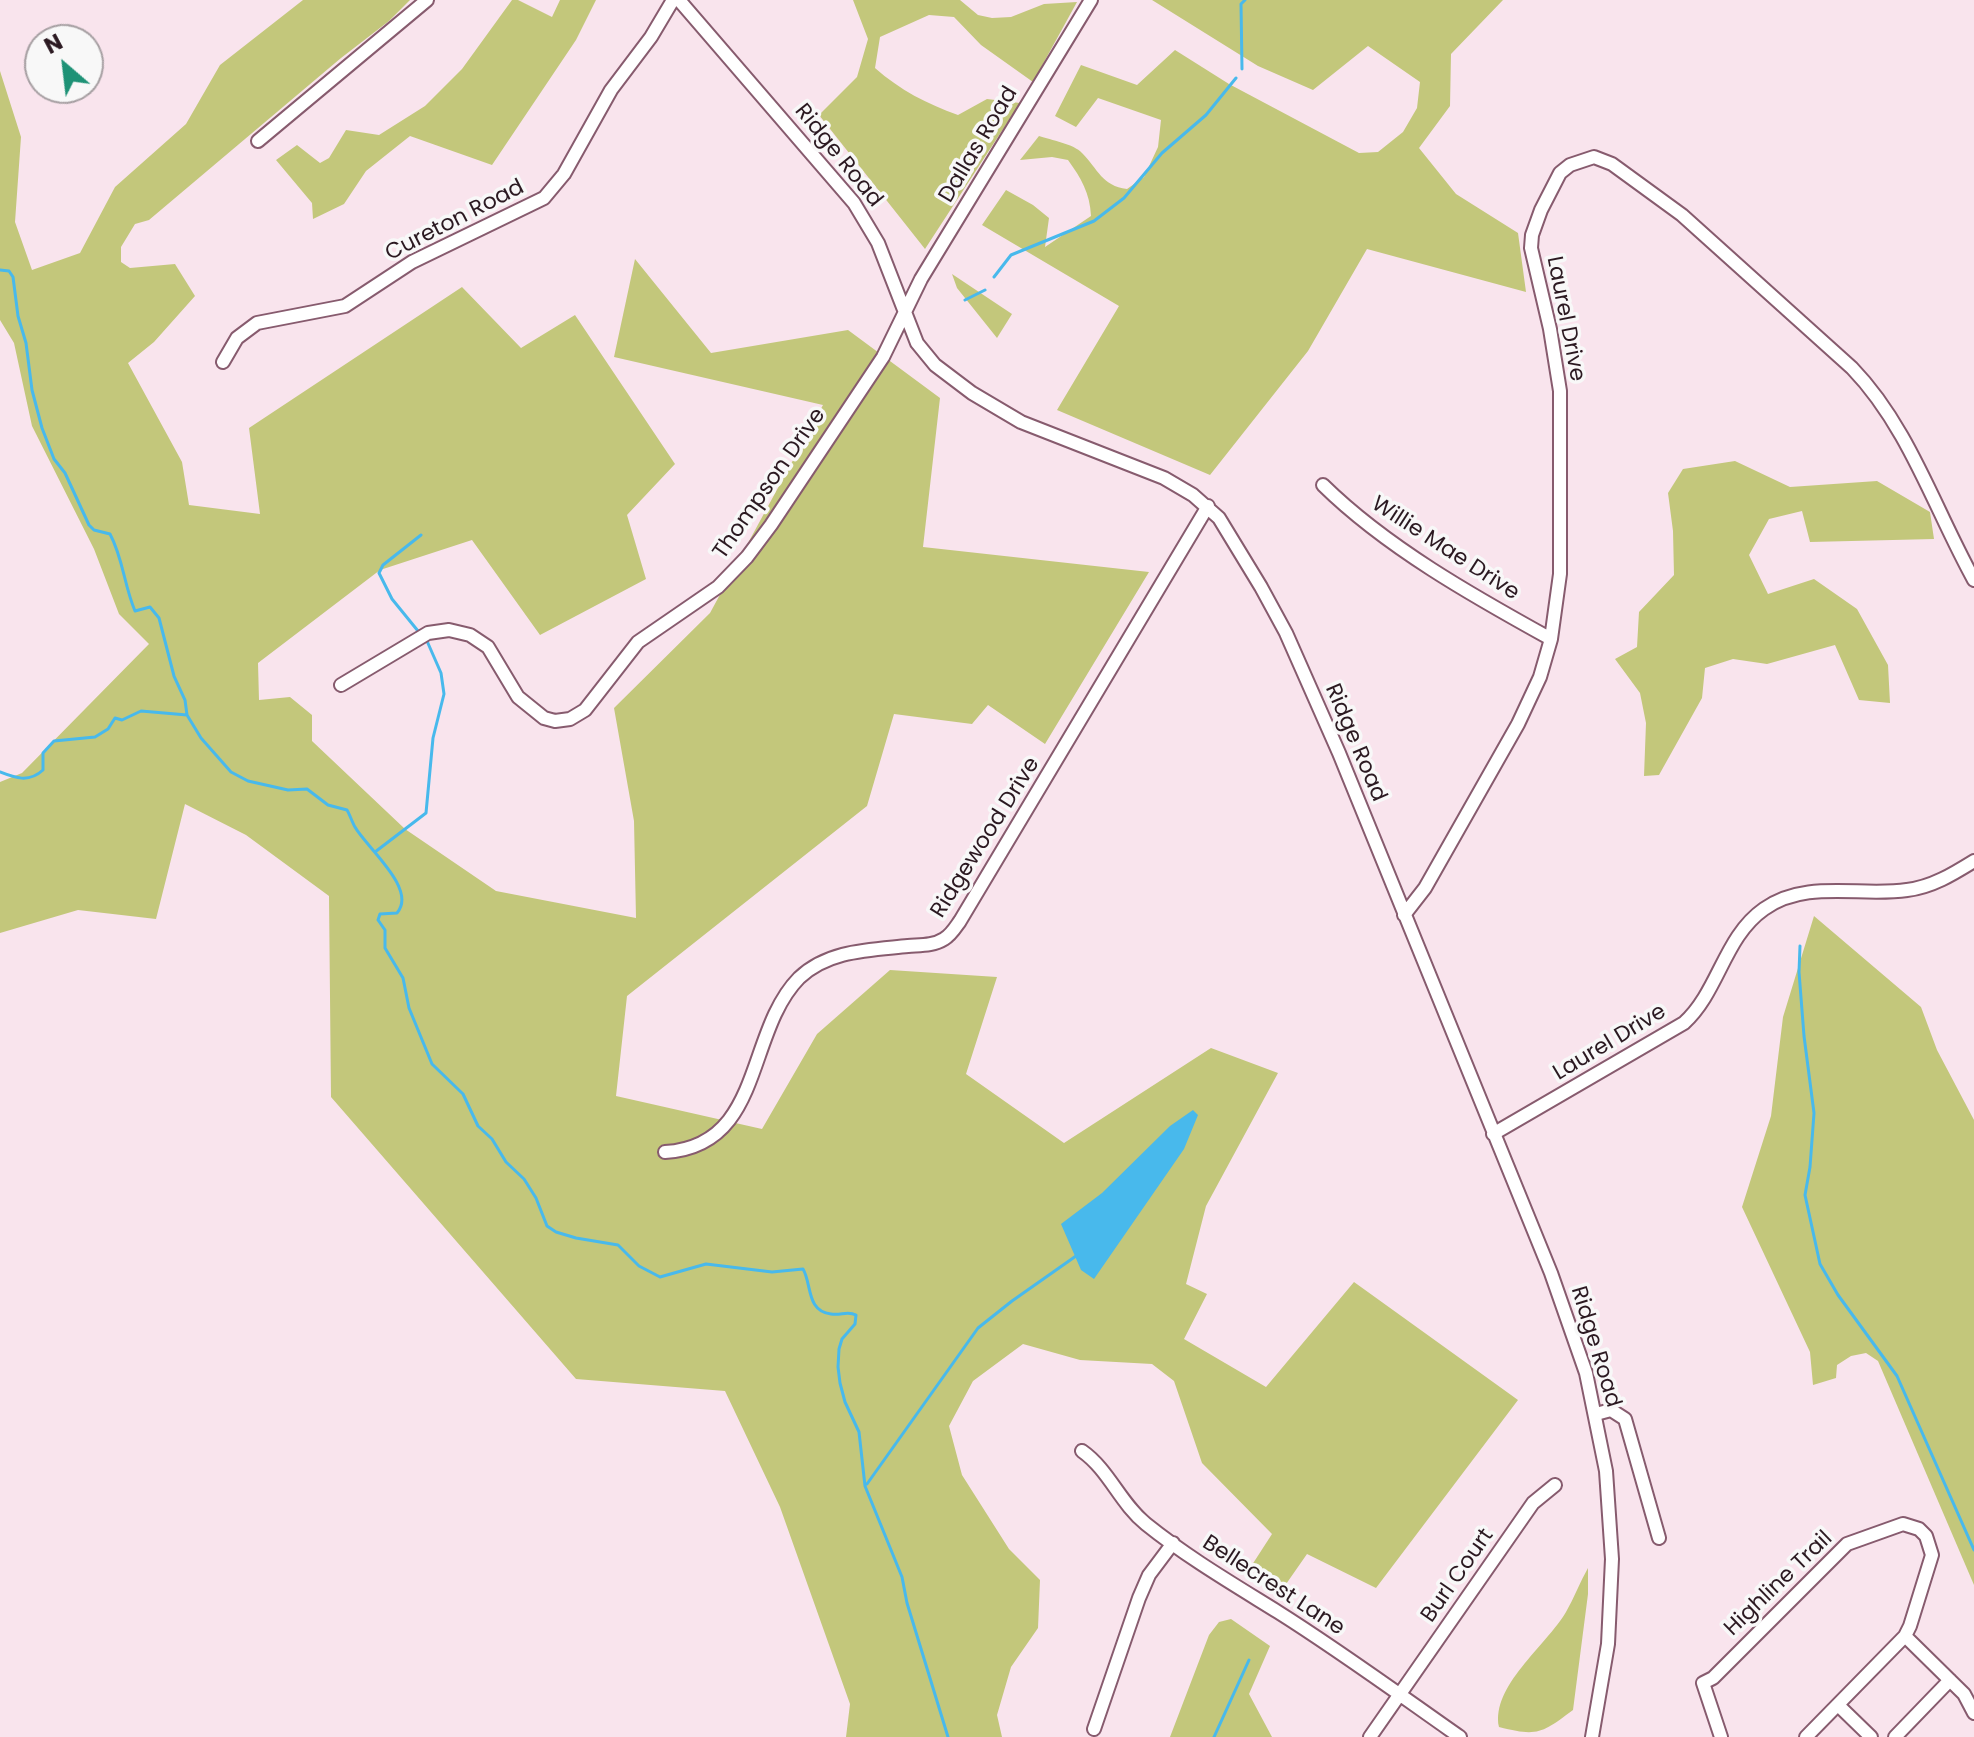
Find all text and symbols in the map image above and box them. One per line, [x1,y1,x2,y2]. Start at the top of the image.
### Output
north arrow [24,24,104,104]
text: N [39,27,68,62]
street label: Dallas Road [934,82,1024,208]
street label: Ridge Road [788,99,888,213]
street label: Cureton Road [381,175,529,267]
street label: Laurel Drive [1540,254,1590,384]
street label: Thompson Drive [708,403,832,565]
street label: Willie Mae Drive [1366,491,1524,607]
street label: Ridge Road [1318,680,1392,806]
street label: Ridgewood Drive [926,753,1046,923]
street label: Laurel Drive [1549,999,1671,1087]
street label: Ridge Road [1564,1283,1626,1411]
street label: Burl Court [1416,1524,1500,1628]
street label: Highline Trail [1720,1526,1838,1642]
street label: Bellecrest Lane [1197,1530,1349,1642]

